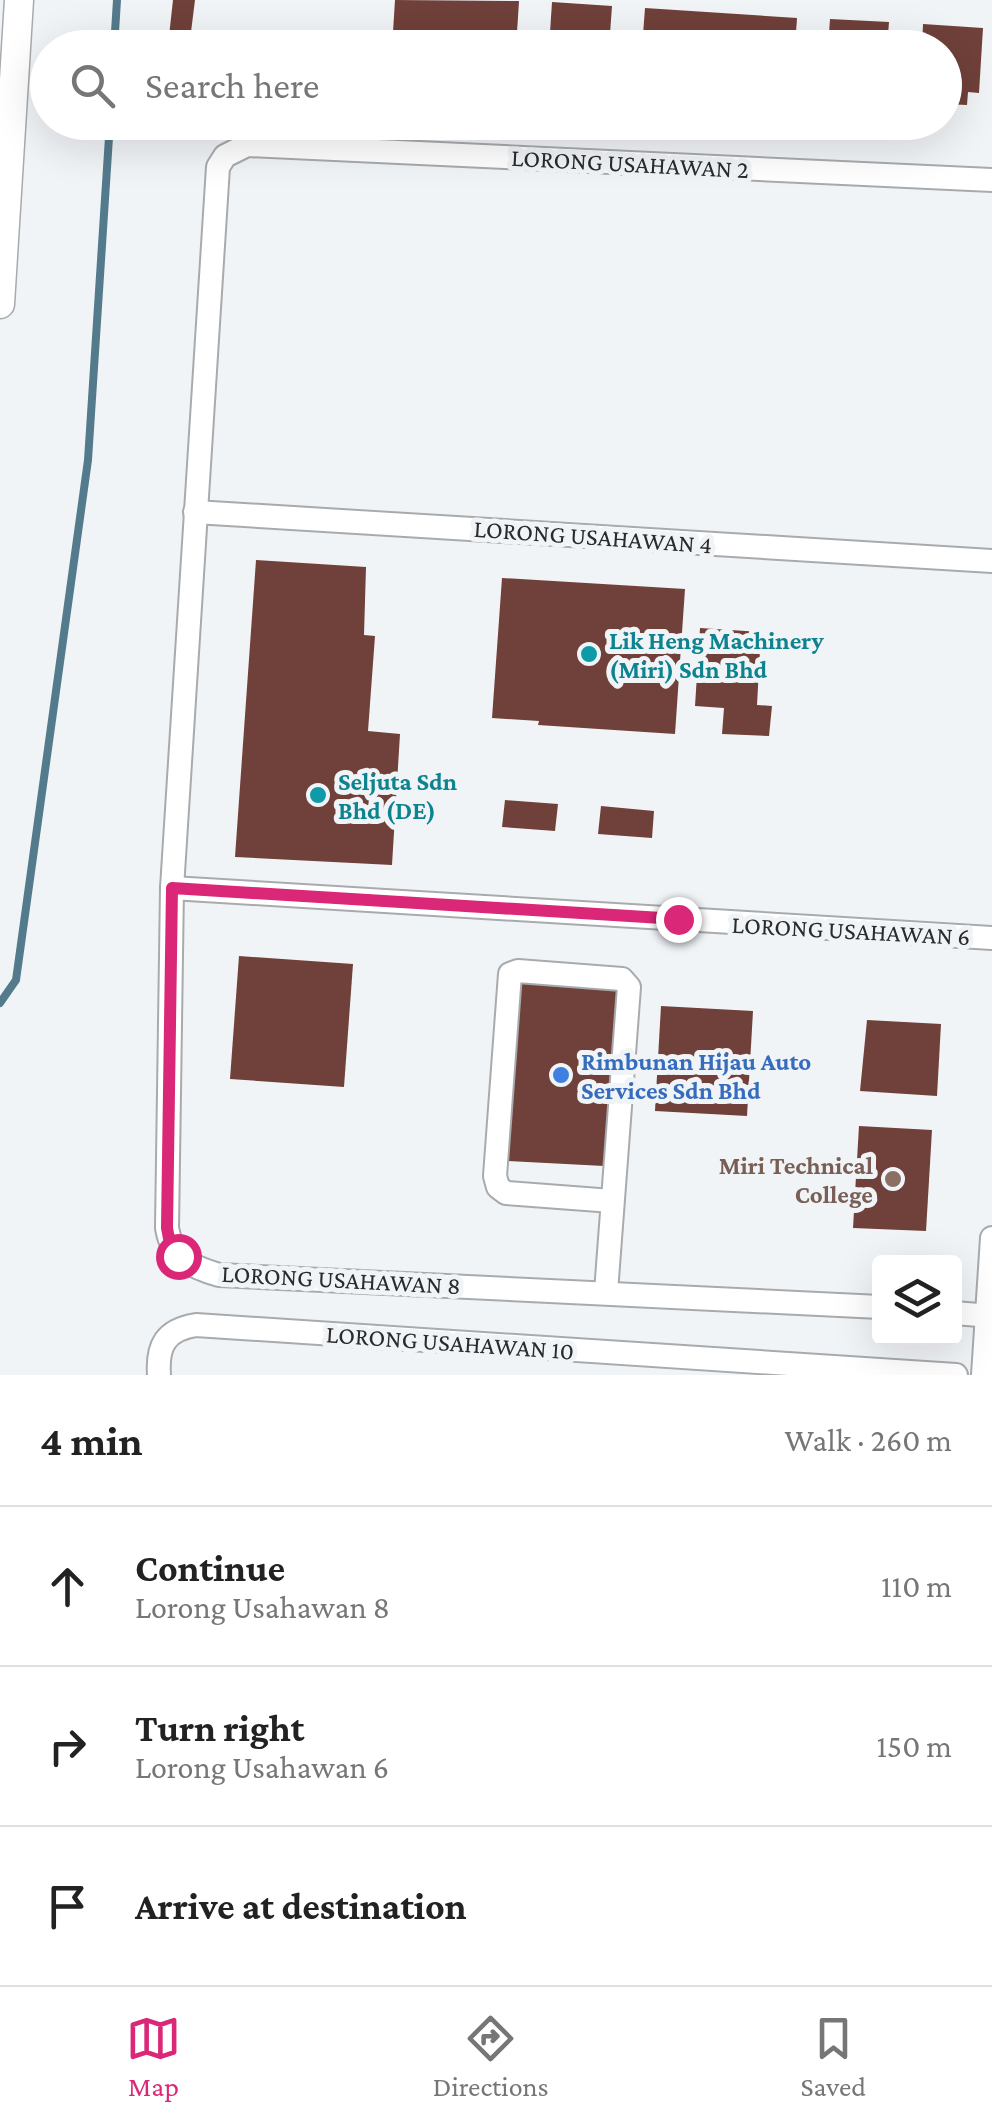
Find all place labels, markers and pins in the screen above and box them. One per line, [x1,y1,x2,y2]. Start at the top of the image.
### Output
place label: Lik Heng Machinery (Miri) Sdn Bhd [609,627,824,684]
marker: Lik Heng Machinery (Miri) Sdn Bhd [578,643,600,665]
place label: Seljuta Sdn Bhd (DE) [338,768,458,825]
marker: Seljuta Sdn Bhd (DE) [307,784,329,806]
place label: Rimbunan Hijau Auto Services Sdn Bhd [581,1048,811,1104]
marker: Rimbunan Hijau Auto Services Sdn Bhd [550,1064,572,1086]
place label: Miri Technical College [719,1152,873,1208]
marker: Miri Technical College [882,1168,904,1190]

